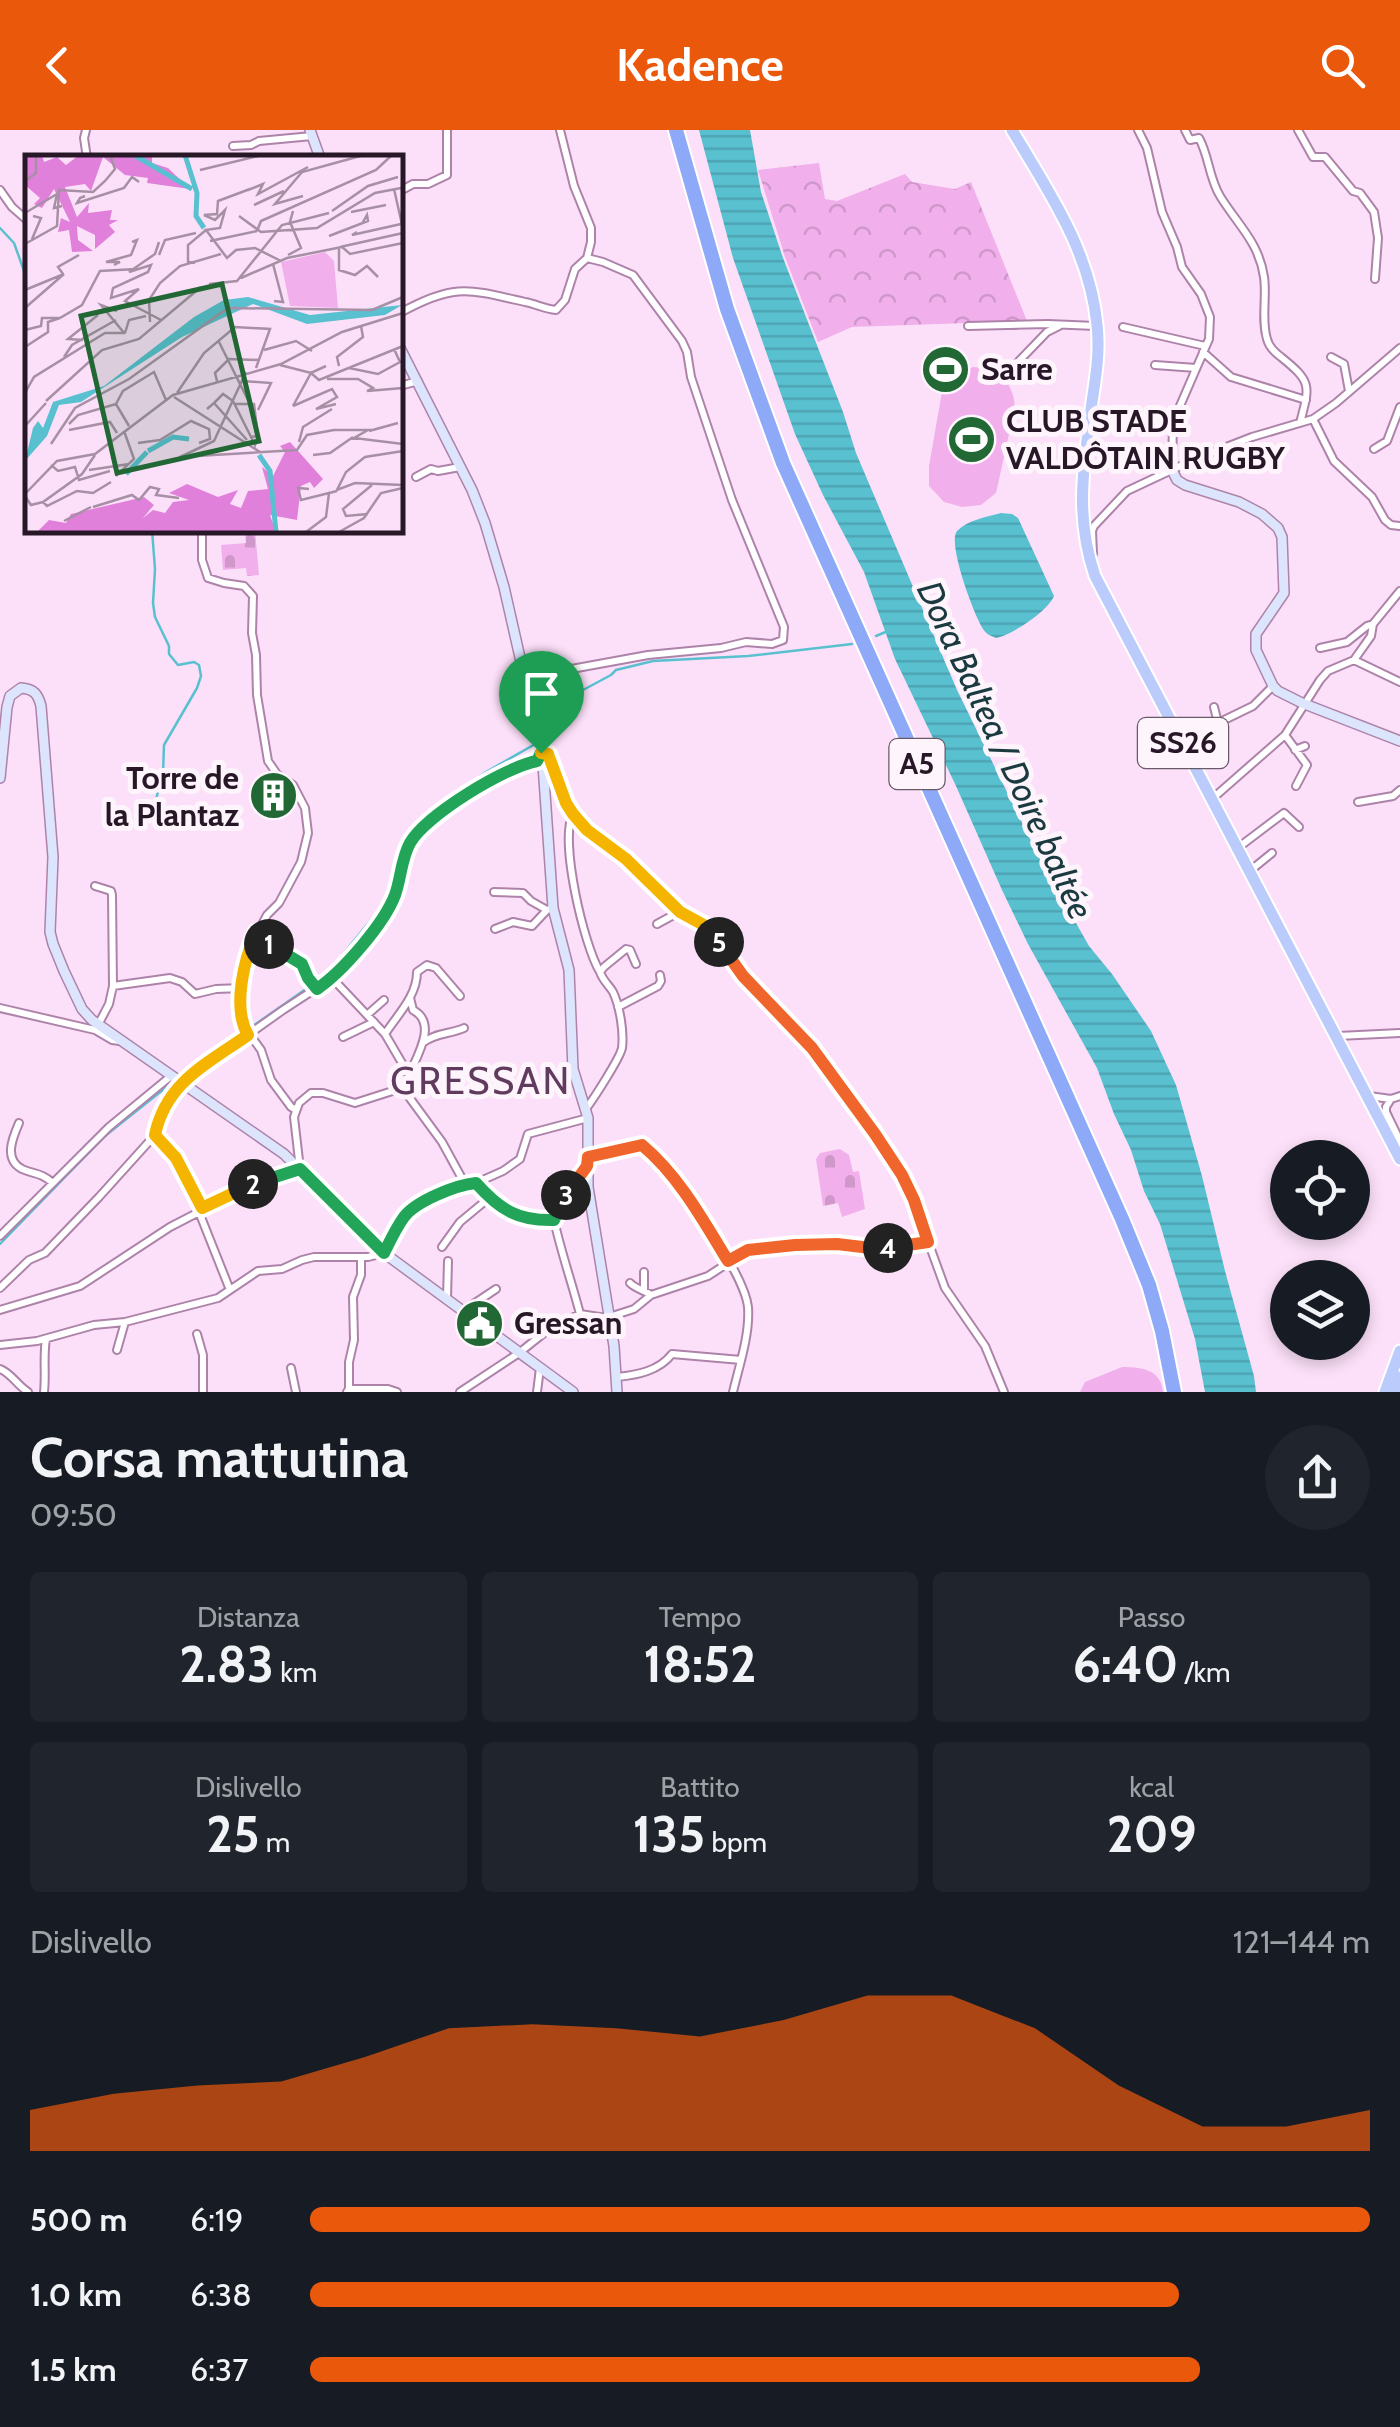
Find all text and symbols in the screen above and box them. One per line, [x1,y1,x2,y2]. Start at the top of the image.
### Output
icon: back [30,38,85,93]
text: Kadence [616,38,784,92]
icon: search [1315,38,1370,93]
inset map [25,155,402,532]
sports icon: Sarre [920,343,972,395]
place label: Sarre [981,349,1053,388]
place label: CLUB STADE VALDÔTAIN RUGBY [1006,401,1286,477]
sports icon: CLUB STADE VALDÔTAIN RUGBY [945,413,997,465]
water label: Dora Baltea / Doire baltée [908,574,1103,926]
pin [499,651,584,754]
icon: arrive [514,666,569,721]
road number: SS26 [1138,718,1228,768]
road number: A5 [890,739,944,789]
place label: Torre de la Plantaz [105,758,239,834]
building icon: Torre de la Plantaz [248,770,300,822]
pin: 5 [694,917,744,967]
pin: 1 [244,919,294,969]
text: 5 [711,925,727,959]
text: 1 [264,927,274,961]
district label: GRESSAN [390,1057,572,1104]
map controls [1270,1140,1370,1360]
button: locate [1270,1140,1370,1240]
pin: 2 [228,1159,278,1209]
text: 2 [246,1167,260,1201]
pin: 3 [541,1170,591,1220]
text: 3 [558,1178,574,1212]
pin: 4 [863,1223,913,1273]
text: 4 [879,1231,897,1265]
button: layers [1270,1260,1370,1360]
public building icon: Gressan [453,1297,505,1349]
place label: Gressan [514,1303,622,1342]
text: Corsa mattutina [30,1424,408,1491]
button: share [1265,1425,1370,1530]
text: 09:50 [30,1495,117,1534]
text: Distanza [197,1600,300,1634]
text: Tempo [659,1600,741,1634]
text: Passo [1118,1600,1185,1634]
text: 2.83 [179,1634,274,1695]
text: 18:52 [643,1634,757,1695]
text: 6:40 [1073,1634,1178,1695]
text: km [274,1655,317,1689]
text: /km [1178,1655,1231,1689]
text: Dislivello [195,1770,302,1804]
text: Battito [660,1770,740,1804]
text: kcal [1129,1770,1174,1804]
text: 25 [206,1804,260,1865]
text: 135 [633,1804,705,1865]
text: 209 [1107,1804,1197,1865]
text: m [260,1825,290,1859]
text: bpm [705,1825,767,1859]
text: Dislivello [30,1922,152,1961]
text: 121–144 m [1233,1922,1370,1961]
text: 500 m [30,2200,127,2239]
text: 6:19 [190,2200,243,2239]
text: 1.0 km [30,2275,122,2314]
text: 6:38 [190,2275,252,2314]
text: 1.5 km [30,2350,117,2389]
text: 6:37 [190,2350,248,2389]

